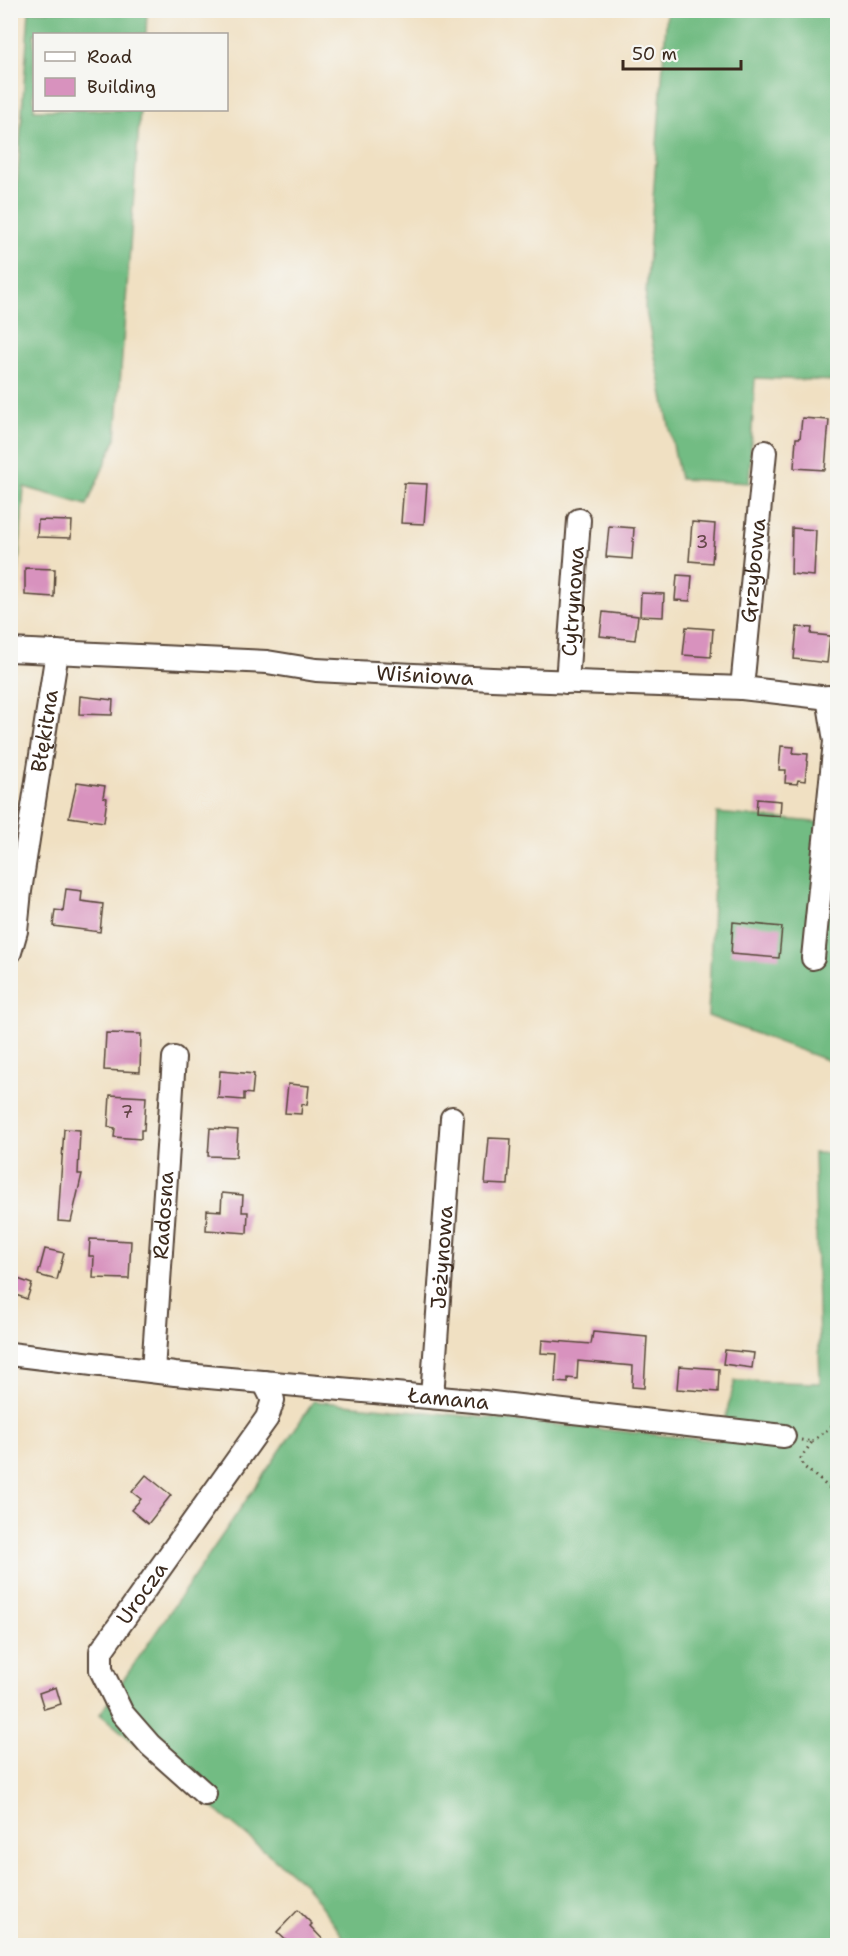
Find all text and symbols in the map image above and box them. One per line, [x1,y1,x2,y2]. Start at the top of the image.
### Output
legend [33,33,228,111]
scale bar [623,33,742,71]
text: 50 m [632,42,677,66]
text: Road [87,45,132,69]
text: Building [87,75,156,99]
street label: Grzybowa [734,517,772,624]
house number: 3 [696,530,708,554]
street label: Cytrynowa [555,545,591,657]
street label: Wiśniowa [376,659,474,692]
street label: Błękitna [25,688,65,774]
house number: 7 [121,1100,133,1124]
street label: Radosna [147,1170,180,1260]
street label: Jeżynowa [424,1204,460,1310]
street label: Łamana [406,1381,490,1416]
street label: Urocza [110,1556,174,1630]

